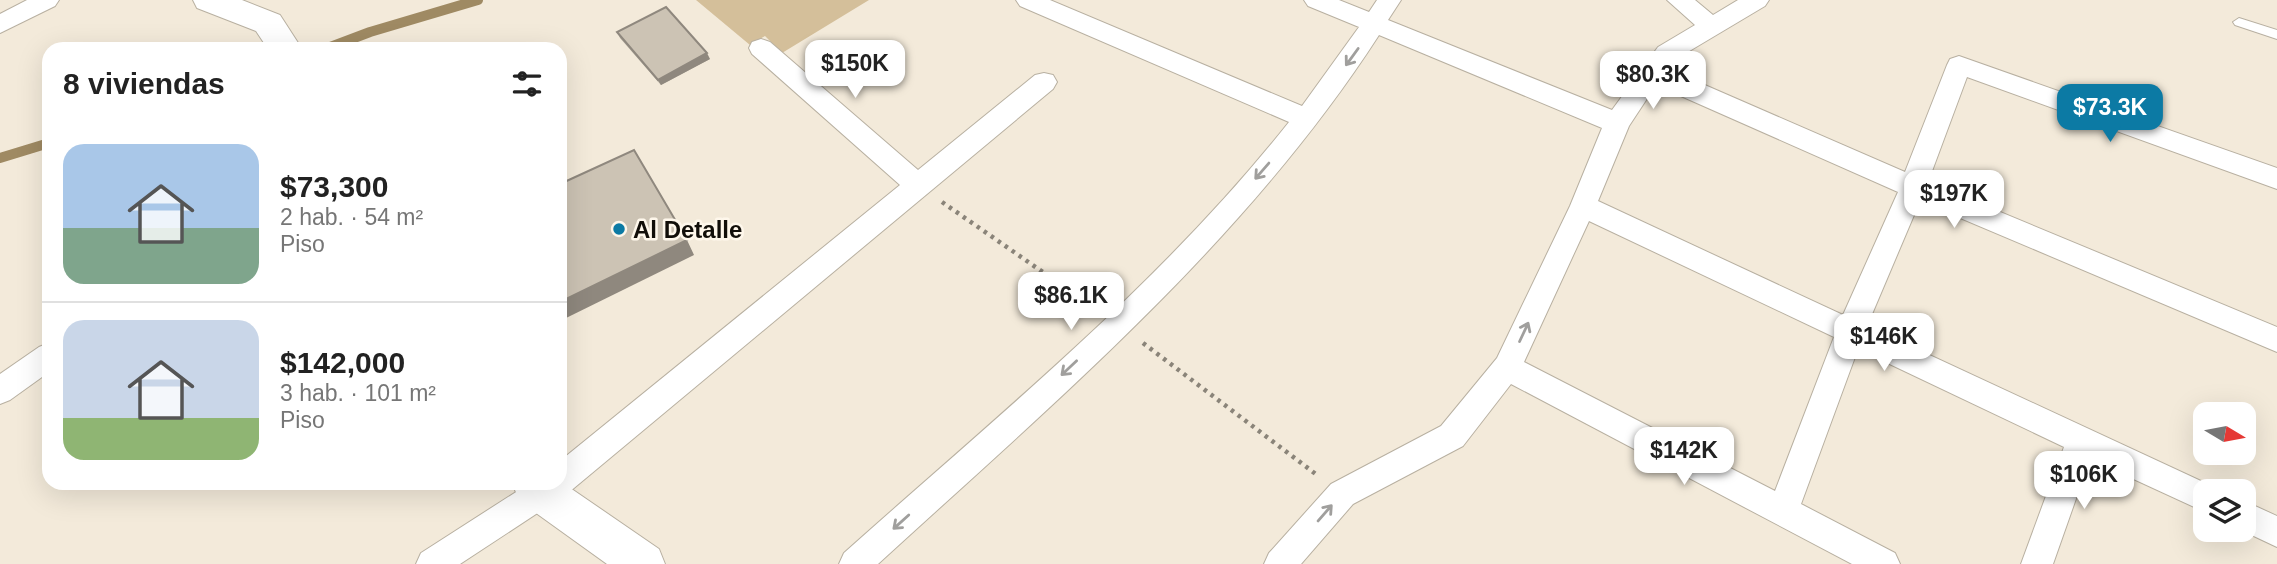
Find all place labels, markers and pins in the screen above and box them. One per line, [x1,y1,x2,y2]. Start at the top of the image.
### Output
pin: $150K [806,41,904,100]
pin: $80.3K [1596,52,1710,111]
pin: $73.3K [2053,85,2167,144]
pin: $197K [1905,170,2003,230]
place label: Al Detalle [633,216,742,243]
marker: Al Detalle [611,221,627,237]
pin: $86.1K [1014,272,1128,332]
pin: $146K [1835,314,1933,373]
pin: $142K [1635,428,1733,487]
pin: $106K [2035,452,2133,511]

